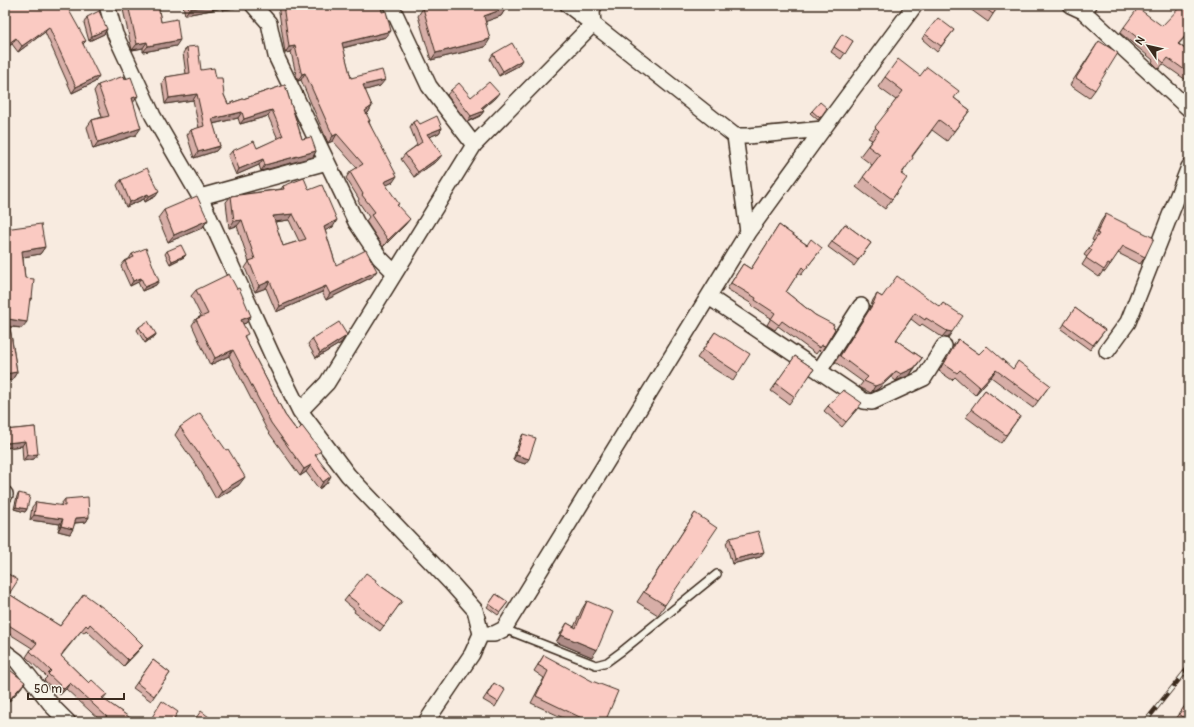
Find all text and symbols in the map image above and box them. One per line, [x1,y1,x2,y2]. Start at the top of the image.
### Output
north arrow [1128,26,1168,66]
text: N [1133,34,1148,47]
scale bar [28,675,124,701]
text: 50 m [34,682,62,697]

